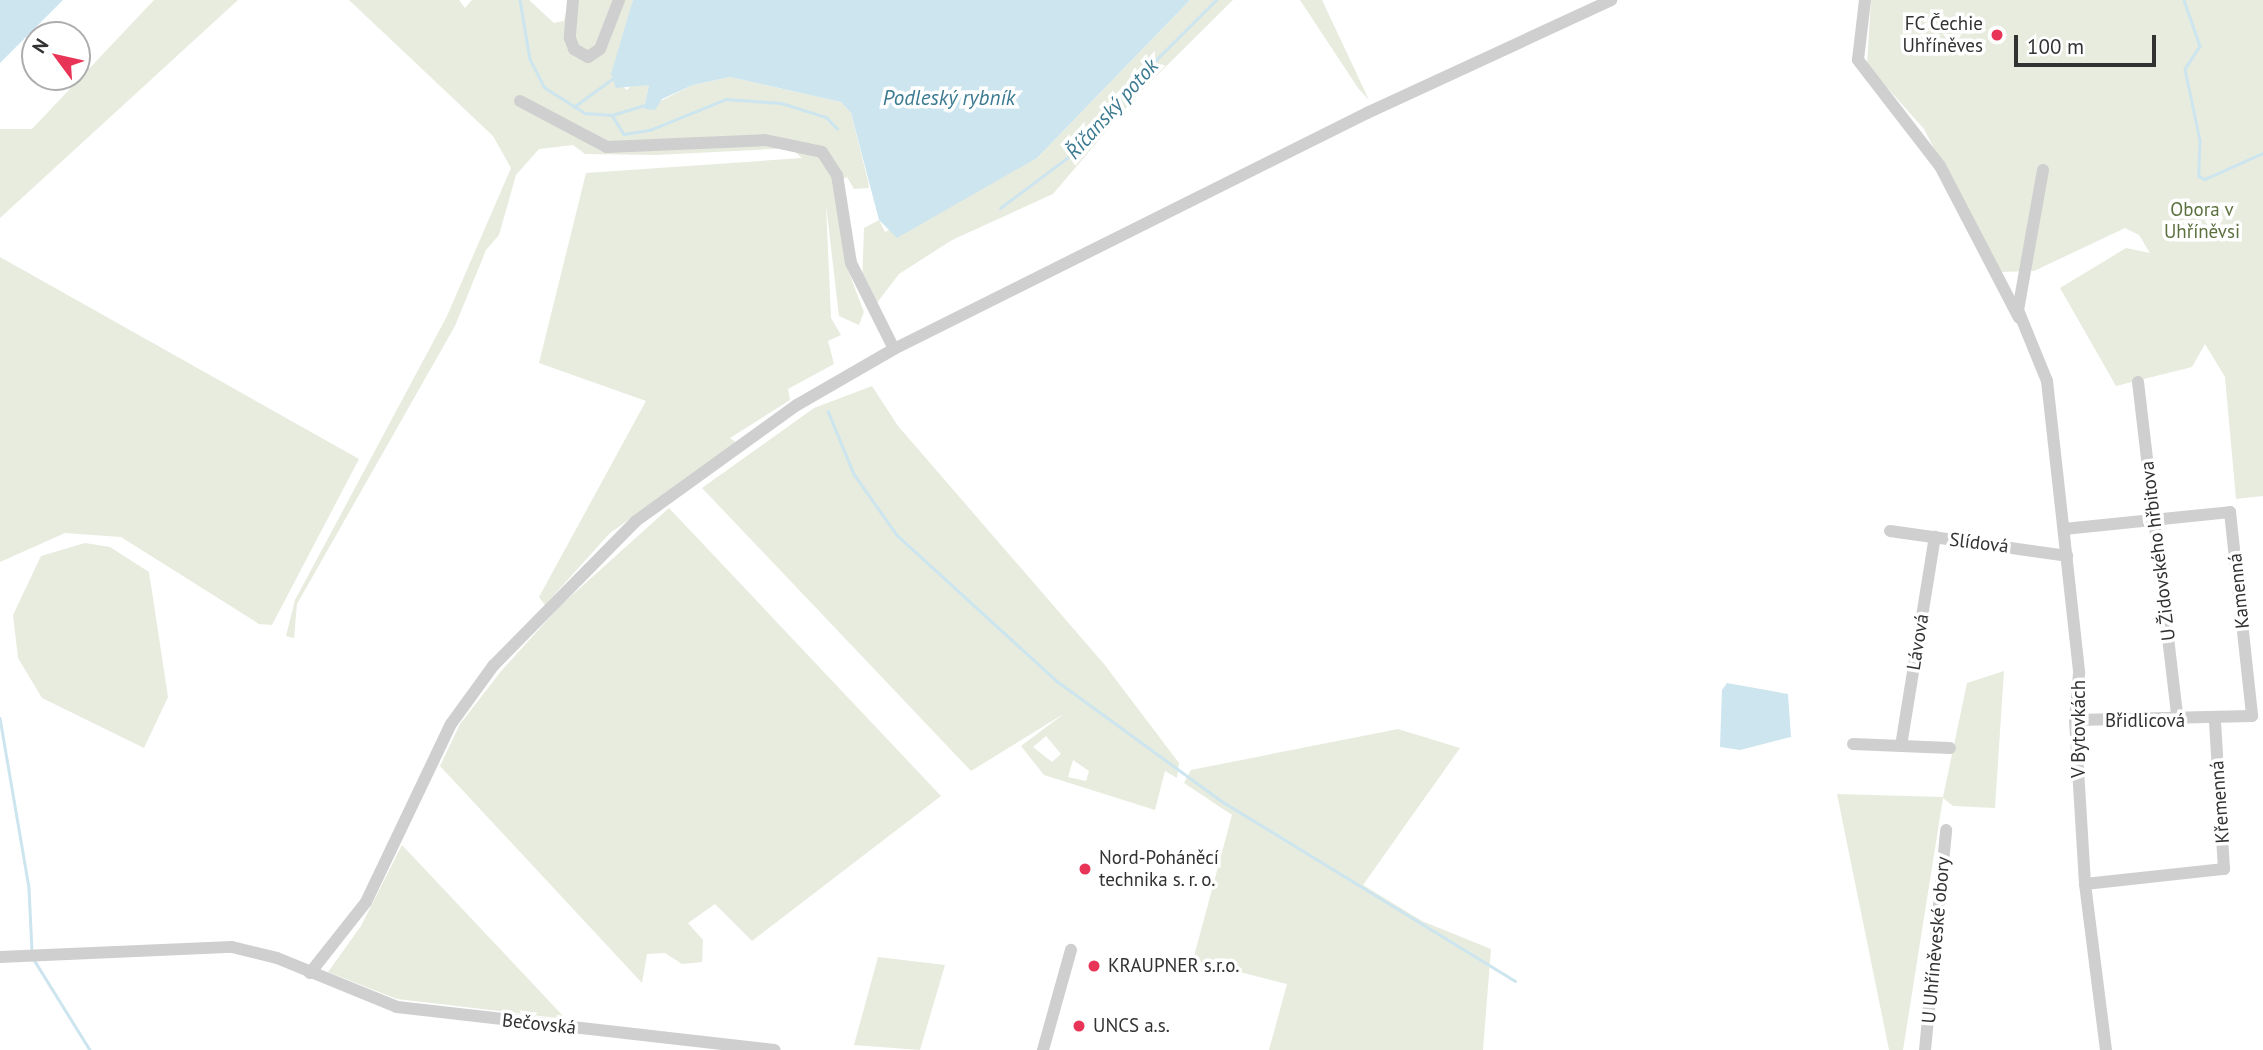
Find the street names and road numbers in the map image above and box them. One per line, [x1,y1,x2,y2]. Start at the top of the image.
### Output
street label: U Židovského hřbitova [2136,460,2180,642]
street label: Slídová [1948,528,2010,558]
street label: Kamenná [2224,552,2254,630]
street label: Lávová [1902,612,1934,672]
street label: V Bytovkách [2068,680,2090,778]
street label: Břidlicová [2105,710,2185,732]
street label: Křemenná [2206,760,2234,844]
street label: U Uhříněveské obory [1917,856,1955,1024]
street label: Bečovská [501,1009,577,1039]

